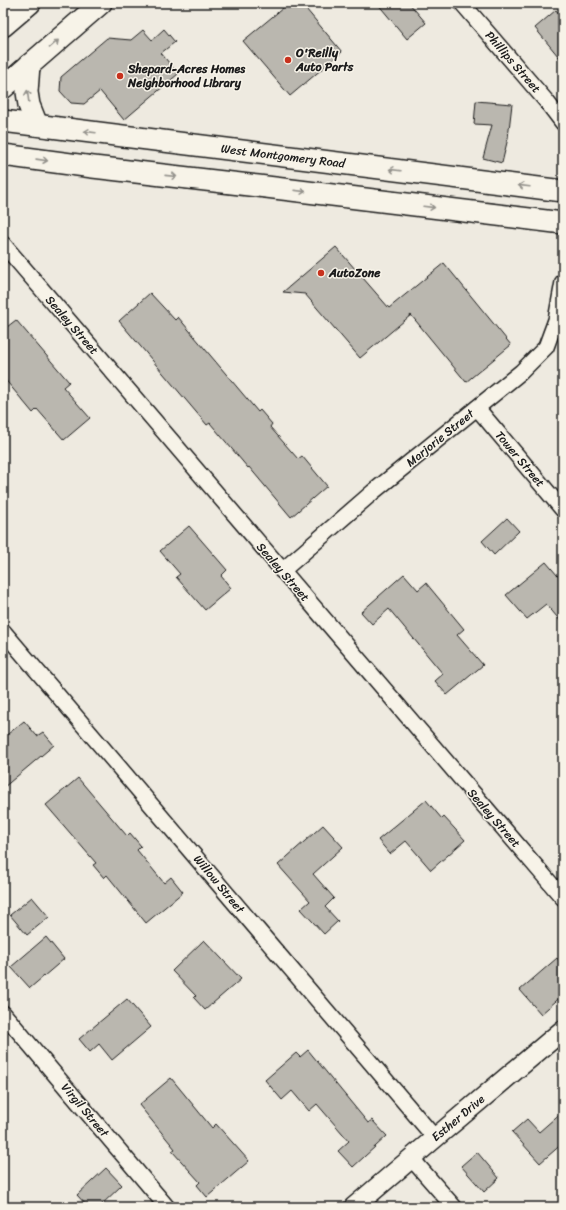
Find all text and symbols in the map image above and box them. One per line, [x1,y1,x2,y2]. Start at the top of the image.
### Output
street label: Phillips Street [479,26,547,98]
one-way arrow [49,39,59,48]
place label: O'Reilly Auto Parts [295,42,354,78]
marker: O'Reilly Auto Parts [283,55,293,65]
place label: Shepard-Acres Homes Neighborhood Library [127,58,246,94]
marker: Shepard-Acres Homes Neighborhood Library [115,71,125,81]
one-way arrow [24,90,32,103]
one-way arrow [84,128,97,135]
street label: West Montgomery Road [220,137,347,175]
one-way arrow [35,156,48,164]
one-way arrow [389,166,402,174]
one-way arrow [164,172,177,179]
one-way arrow [518,182,531,190]
one-way arrow [293,187,306,195]
one-way arrow [422,203,435,211]
place label: AutoZone [328,262,381,284]
marker: AutoZone [316,268,326,278]
street label: Sealey Street [40,290,104,360]
street label: Marjorie Street [401,403,480,473]
street label: Tower Street [489,426,551,492]
street label: Sealey Street [251,537,315,607]
street label: Sealey Street [462,783,526,853]
street label: Willow Street [188,850,251,919]
street label: Virgil Street [55,1078,115,1143]
street label: Esther Drive [426,1089,490,1147]

